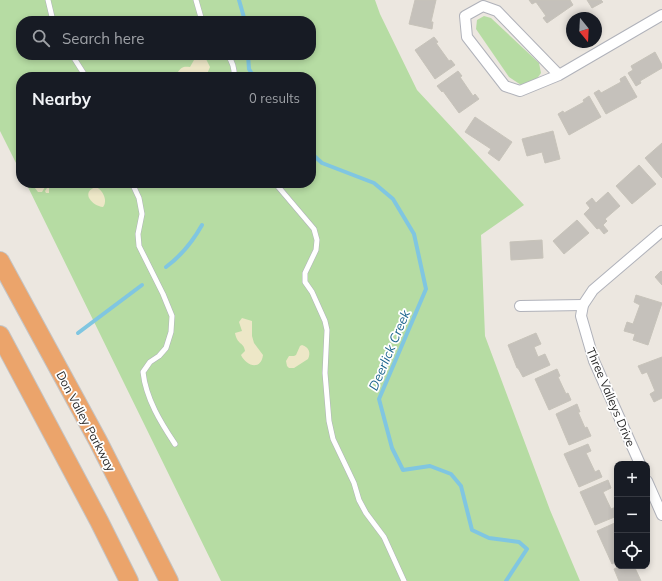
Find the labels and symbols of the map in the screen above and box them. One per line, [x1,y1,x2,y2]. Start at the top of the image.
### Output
north arrow [566,12,602,48]
water label: Deerlick Creek [365,307,413,393]
street label: Three Valleys Drive [583,345,639,449]
street label: Don Valley Parkway [53,368,119,474]

